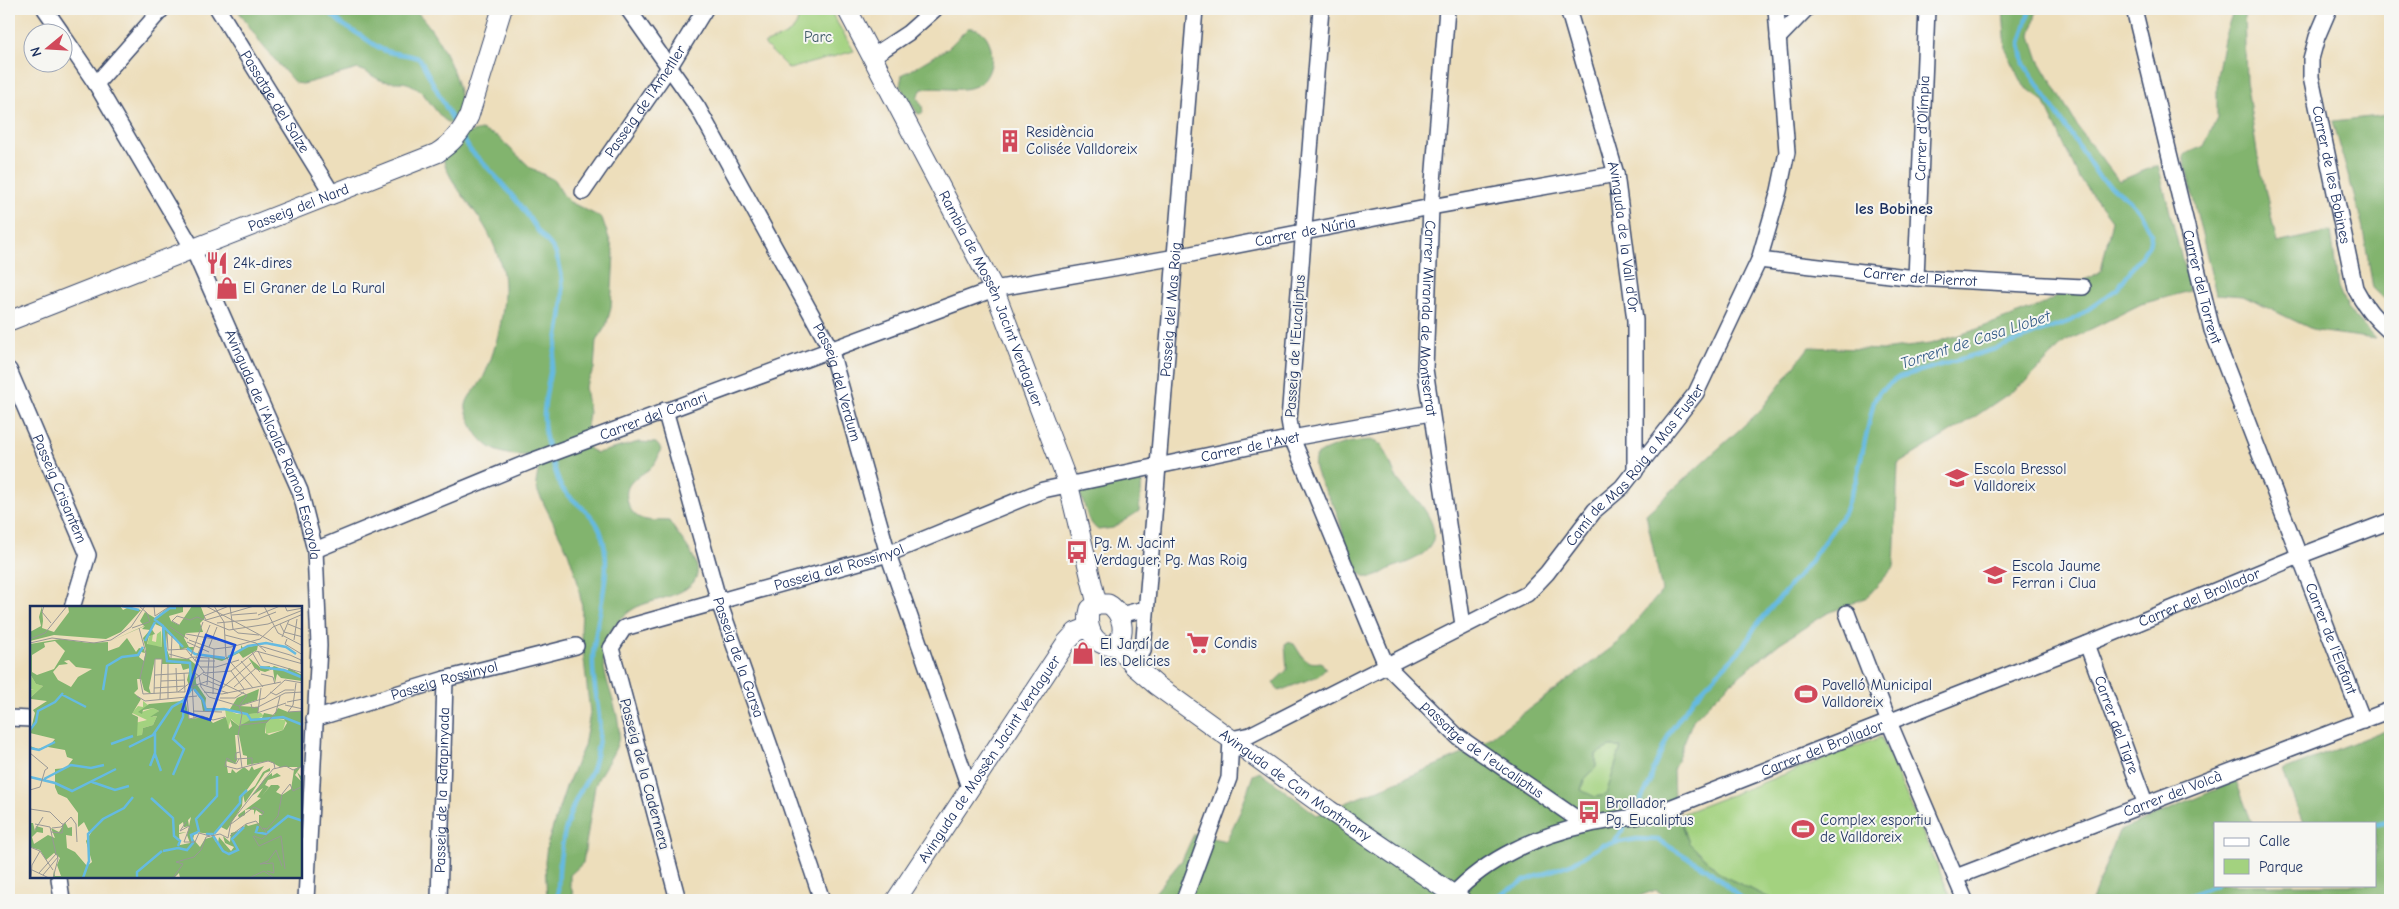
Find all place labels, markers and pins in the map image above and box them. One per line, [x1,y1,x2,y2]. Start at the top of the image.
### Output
place label: Residència Colisée Valldoreix [1026,123,1138,158]
building icon: Residència Colisée Valldoreix [997,128,1023,154]
restaurant icon: 24k-dires [204,250,230,276]
place label: 24k-dires [233,254,292,272]
shop icon: El Graner de La Rural [214,275,240,301]
place label: El Graner de La Rural [243,279,385,297]
place label: Escola Bressol Valldoreix [1974,460,2067,495]
school or university icon: Escola Bressol Valldoreix [1944,465,1970,491]
place label: Pg. M. Jacint Verdaguer, Pg. Mas Roig [1094,534,1248,569]
bus stop icon: Pg. M. Jacint Verdaguer, Pg. Mas Roig [1064,539,1090,565]
place label: Escola Jaume Ferran i Clua [2012,557,2101,592]
school or university icon: Escola Jaume Ferran i Clua [1982,562,2008,588]
supermarket icon: Condis [1185,630,1211,656]
place label: Condis [1214,634,1257,652]
place label: El Jardí de les Delicies [1100,635,1170,670]
shop icon: El Jardí de les Delicies [1070,640,1096,666]
place label: Pavelló Municipal Valldoreix [1822,676,1932,711]
sports icon: Pavelló Municipal Valldoreix [1793,681,1819,707]
place label: Brollador, Pg. Eucaliptus [1606,794,1693,829]
bus stop icon: Brollador, Pg. Eucaliptus [1576,799,1602,825]
place label: Complex esportiu de Valldoreix [1820,811,1931,846]
sports icon: Complex esportiu de Valldoreix [1790,816,1816,842]

